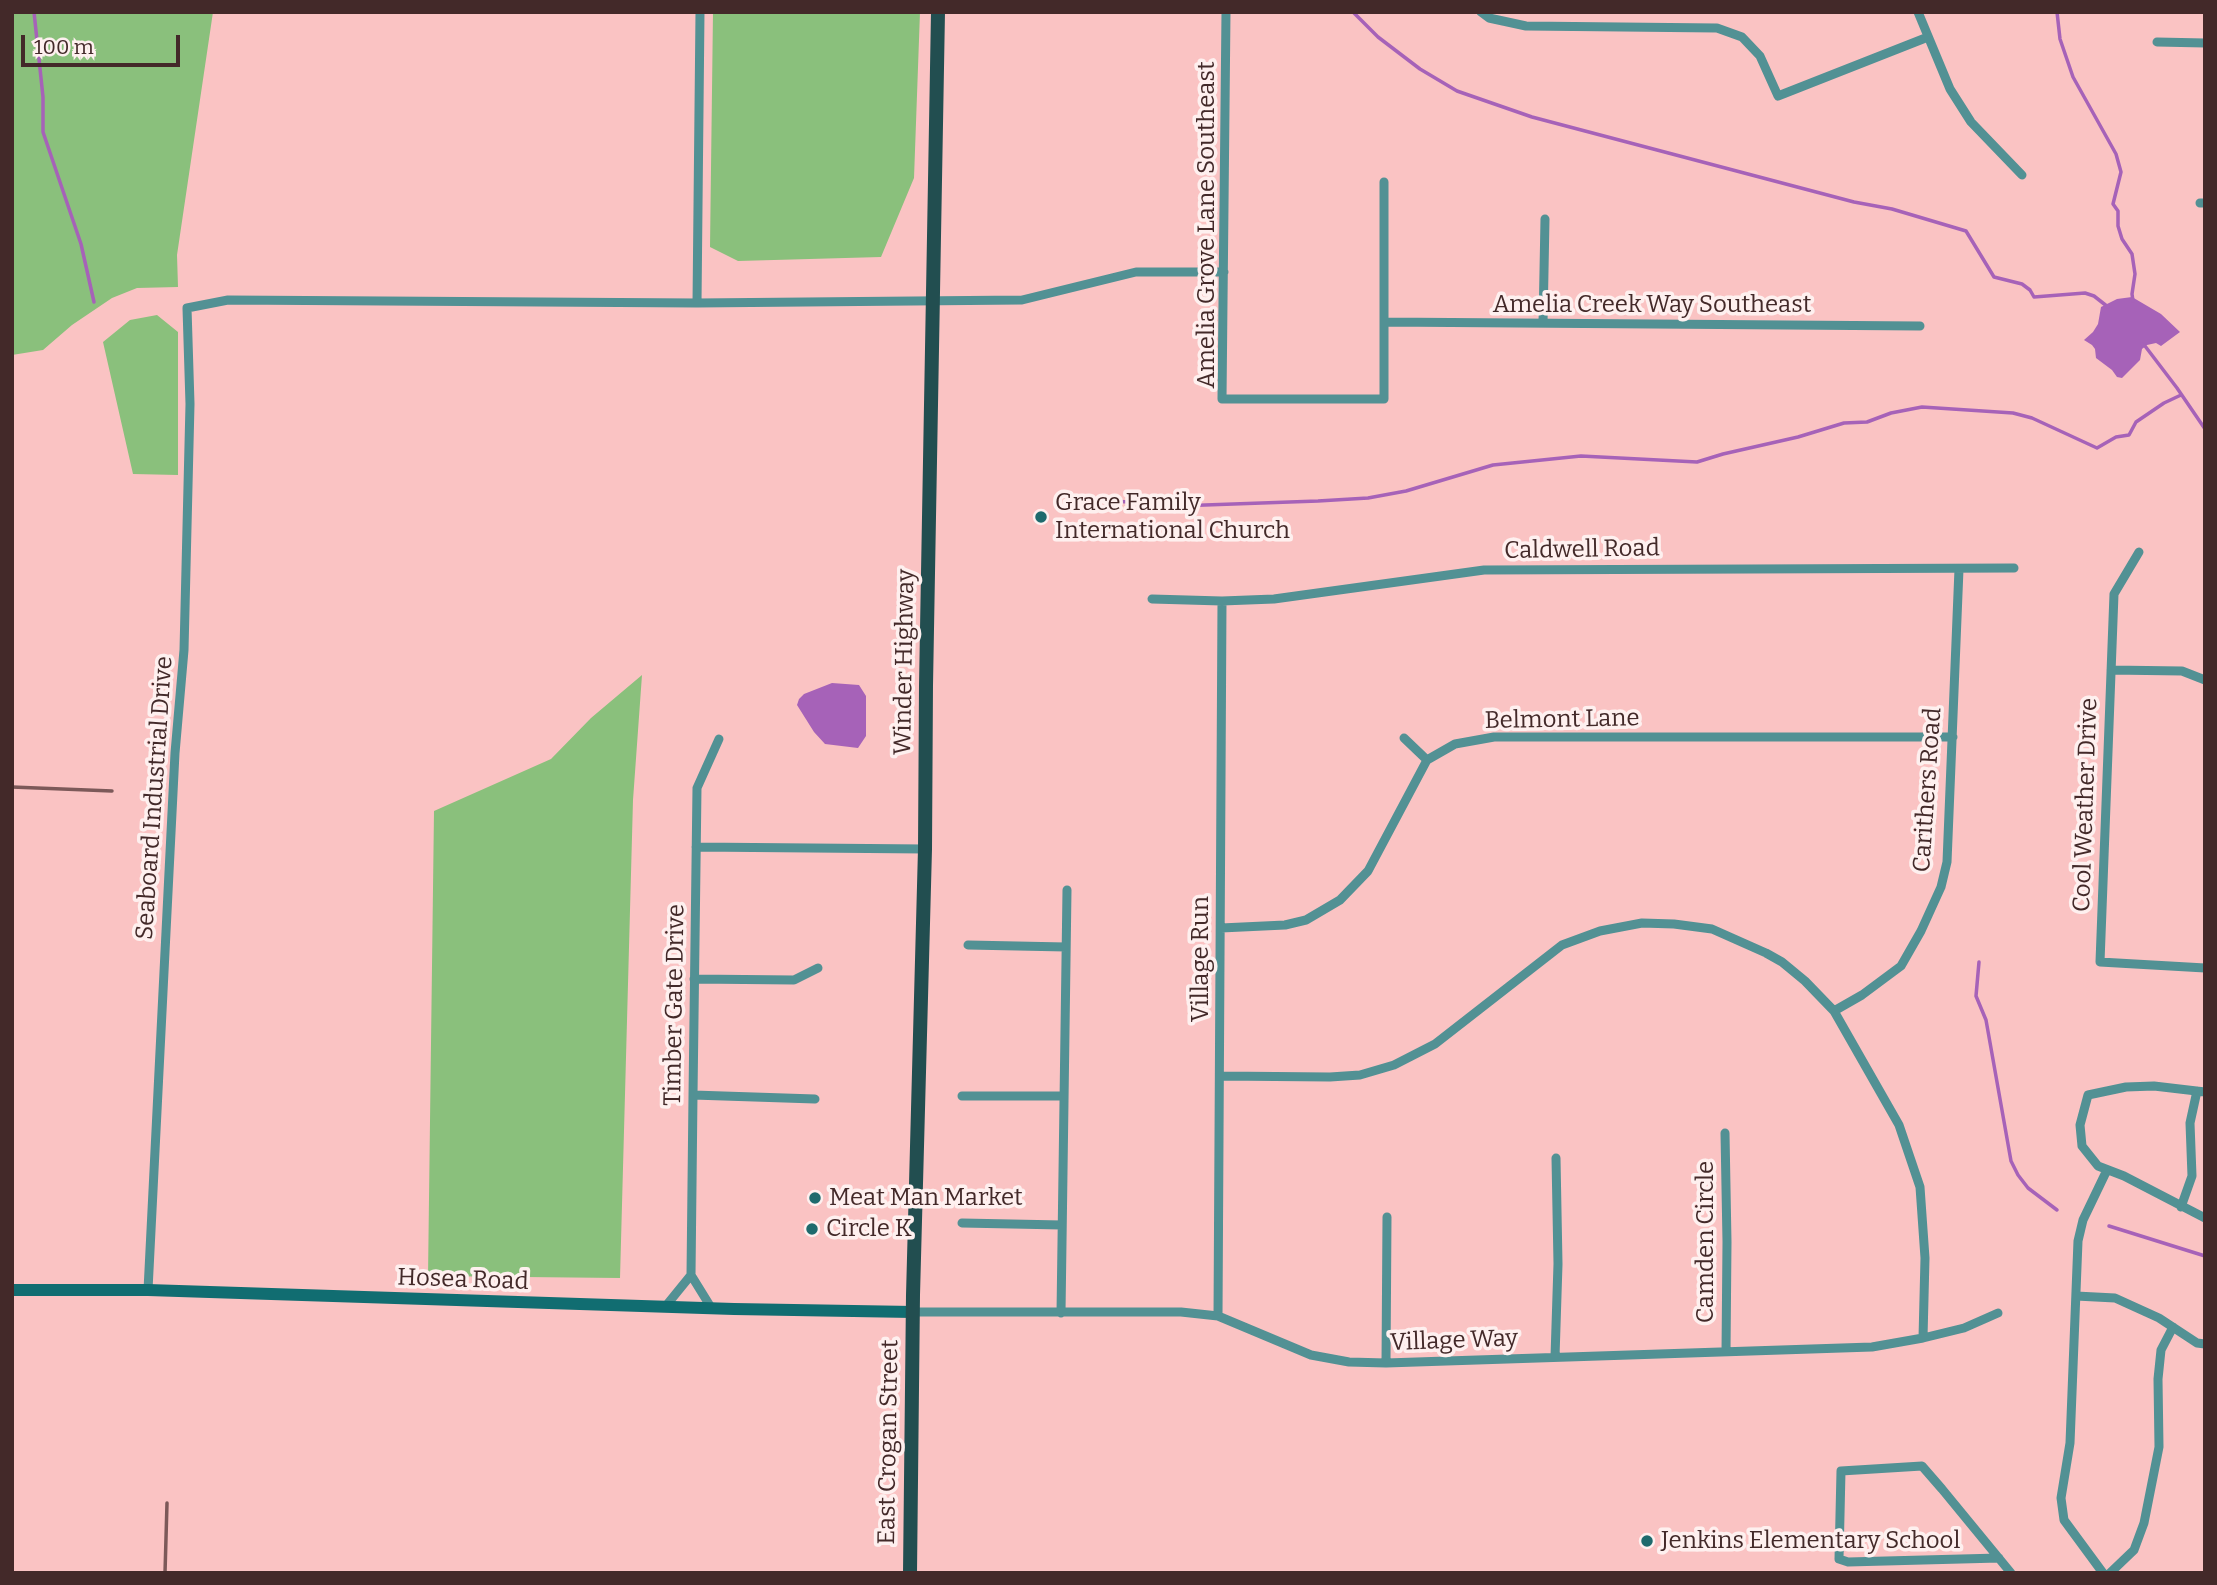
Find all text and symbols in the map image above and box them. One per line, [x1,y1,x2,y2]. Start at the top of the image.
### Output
scale bar [24,21,184,65]
text: 100 m [34,34,94,60]
street label: Amelia Grove Lane Southeast [1193,61,1221,389]
street label: Amelia Creek Way Southeast [1493,291,1811,319]
place label: Grace Family International Church [1055,489,1290,545]
marker: Grace Family International Church [1033,509,1049,525]
street label: Caldwell Road [1504,534,1660,566]
street label: Winder Highway [889,569,921,755]
street label: Seaboard Industrial Drive [131,655,179,941]
street label: Cool Weather Drive [2068,697,2104,913]
street label: Belmont Lane [1484,704,1640,736]
street label: Carithers Road [1908,707,1948,873]
street label: Village Run [1187,896,1215,1022]
street label: Timber Gate Drive [659,904,691,1106]
street label: Camden Circle [1692,1161,1720,1323]
place label: Meat Man Market [829,1184,1023,1212]
marker: Meat Man Market [807,1190,823,1206]
place label: Circle K [826,1215,912,1243]
marker: Circle K [804,1221,820,1237]
street label: Hosea Road [397,1263,529,1297]
street label: Village Way [1390,1324,1518,1358]
street label: East Crogan Street [873,1339,905,1545]
place label: Jenkins Elementary School [1661,1527,1960,1555]
marker: Jenkins Elementary School [1639,1533,1655,1549]

